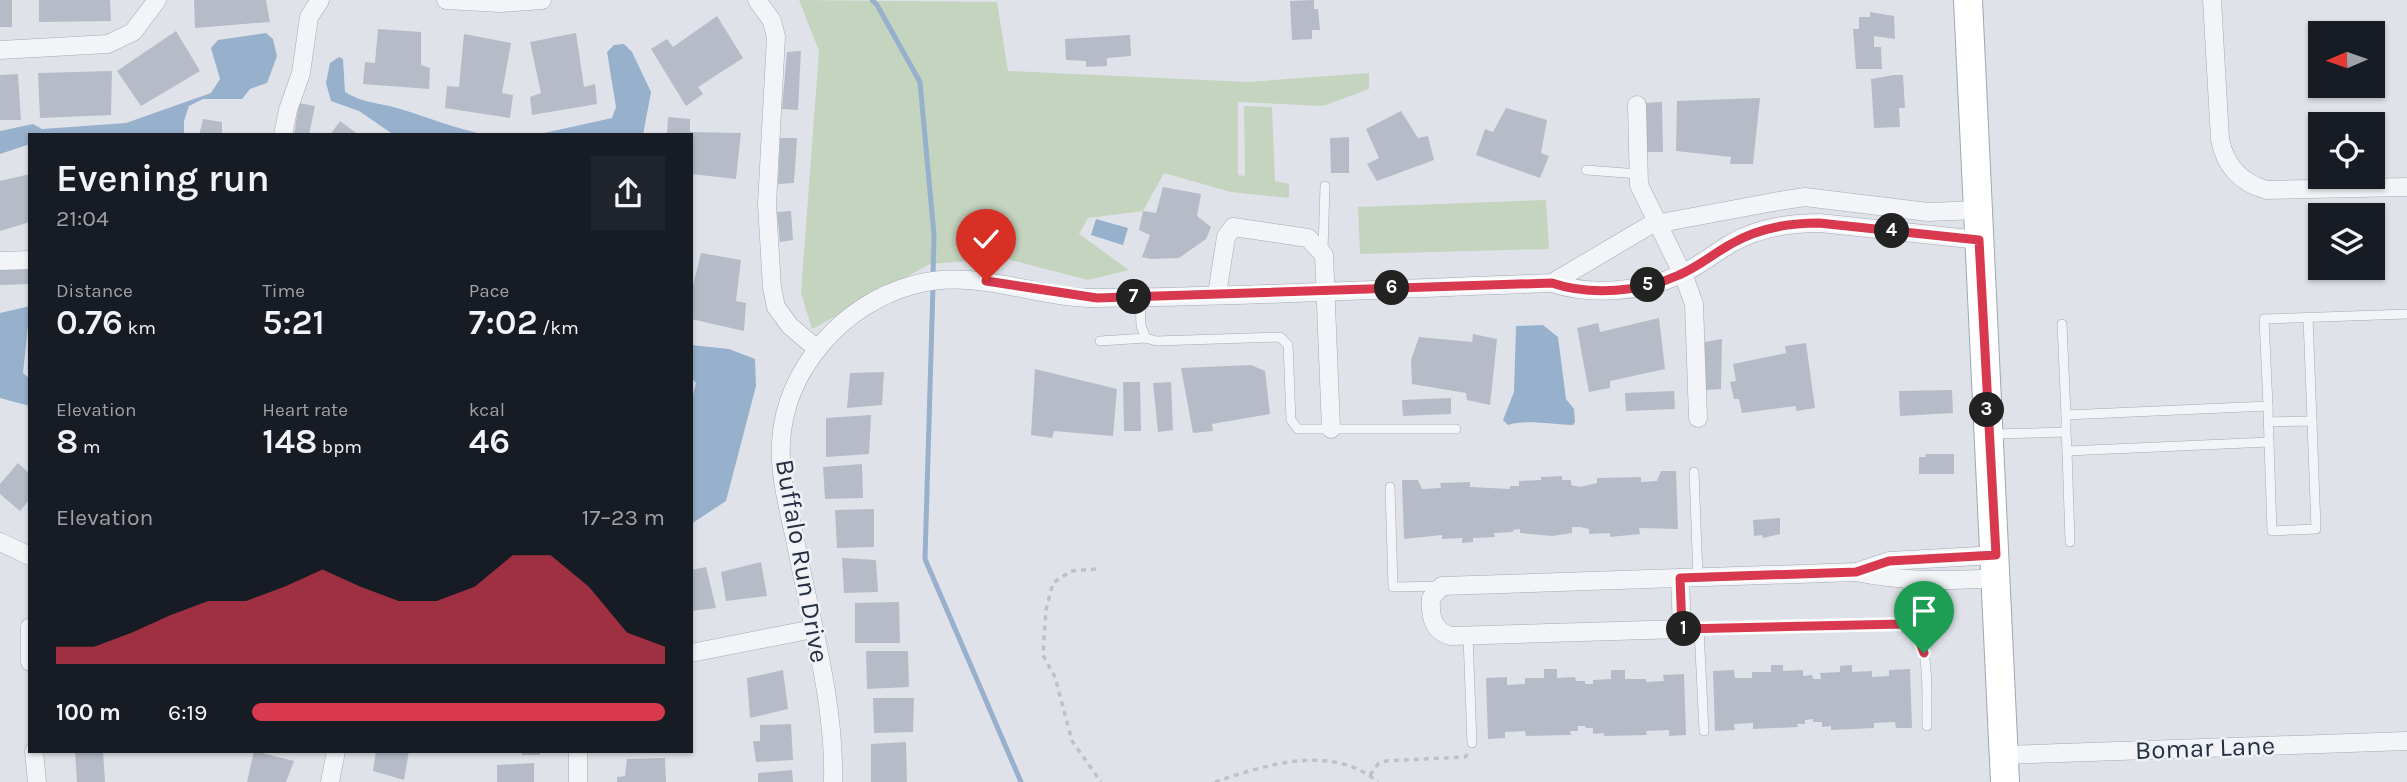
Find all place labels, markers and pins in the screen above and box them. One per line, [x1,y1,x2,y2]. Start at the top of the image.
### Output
pin [956,209,1016,281]
pin: 4 [1874,214,1910,248]
pin: 5 [1630,268,1666,302]
pin: 6 [1374,270,1410,306]
pin: 7 [1116,280,1152,314]
pin: 3 [1969,392,2004,428]
pin [1894,581,1954,653]
pin: 1 [1666,612,1702,646]

